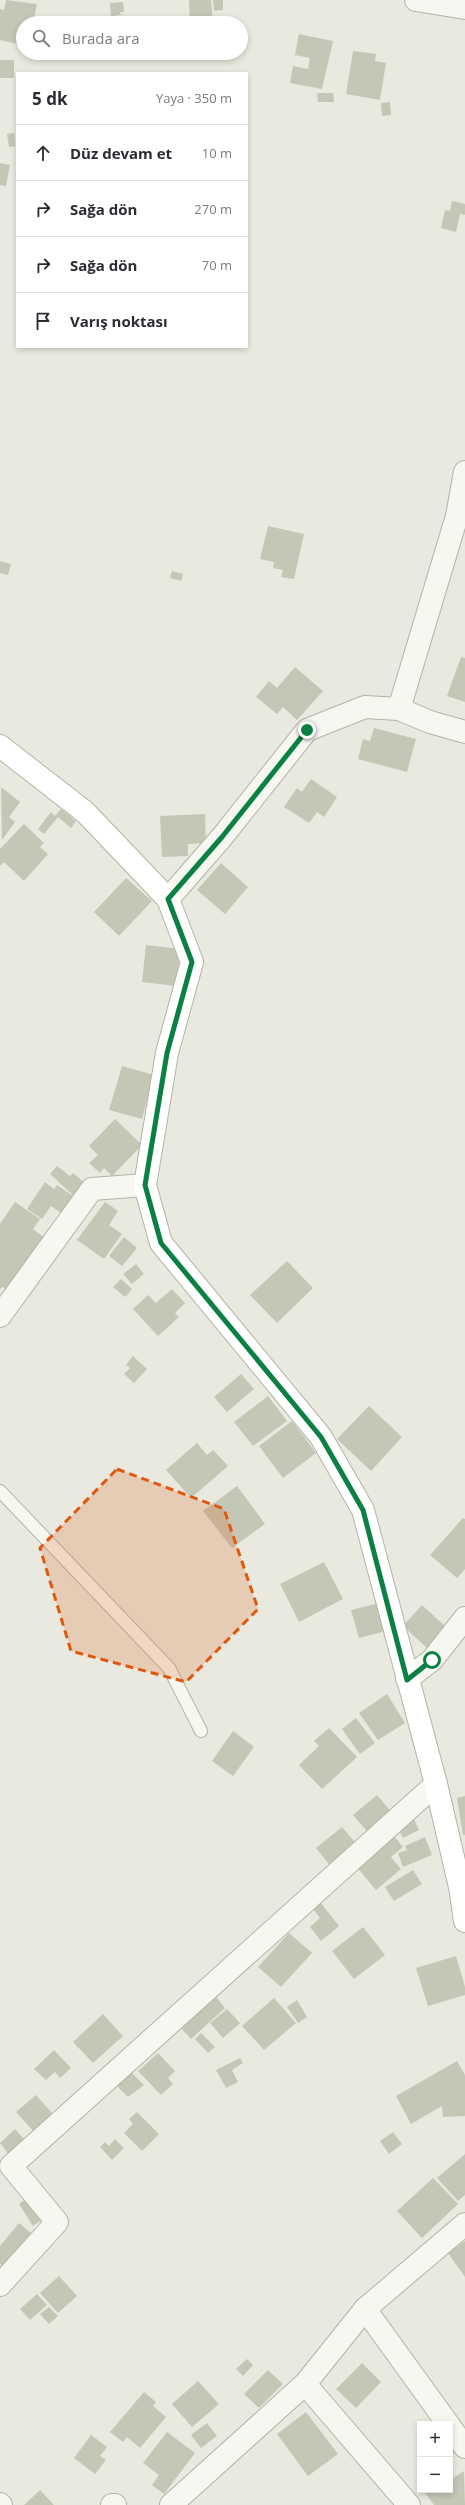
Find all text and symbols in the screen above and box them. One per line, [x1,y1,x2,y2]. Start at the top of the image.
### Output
search box [16,16,248,60]
icon: search [30,27,52,49]
text: Burada ara [62,28,140,48]
text: 5 dk [32,87,67,110]
text: Yaya · 350 m [156,89,232,107]
icon: ahead [32,142,54,164]
text: Düz devam et [70,143,172,163]
text: 10 m [202,144,232,162]
icon: right [32,198,54,220]
text: Sağa dön [70,199,137,219]
text: 270 m [194,200,232,218]
icon: right [32,254,54,276]
text: Sağa dön [70,255,137,275]
text: 70 m [202,256,232,274]
icon: arrive [32,310,54,332]
text: Varış noktası [70,311,168,331]
route end [298,721,316,739]
route start [423,1651,441,1669]
map controls [417,2421,453,2493]
button: + [417,2421,453,2457]
button: − [417,2457,453,2493]

